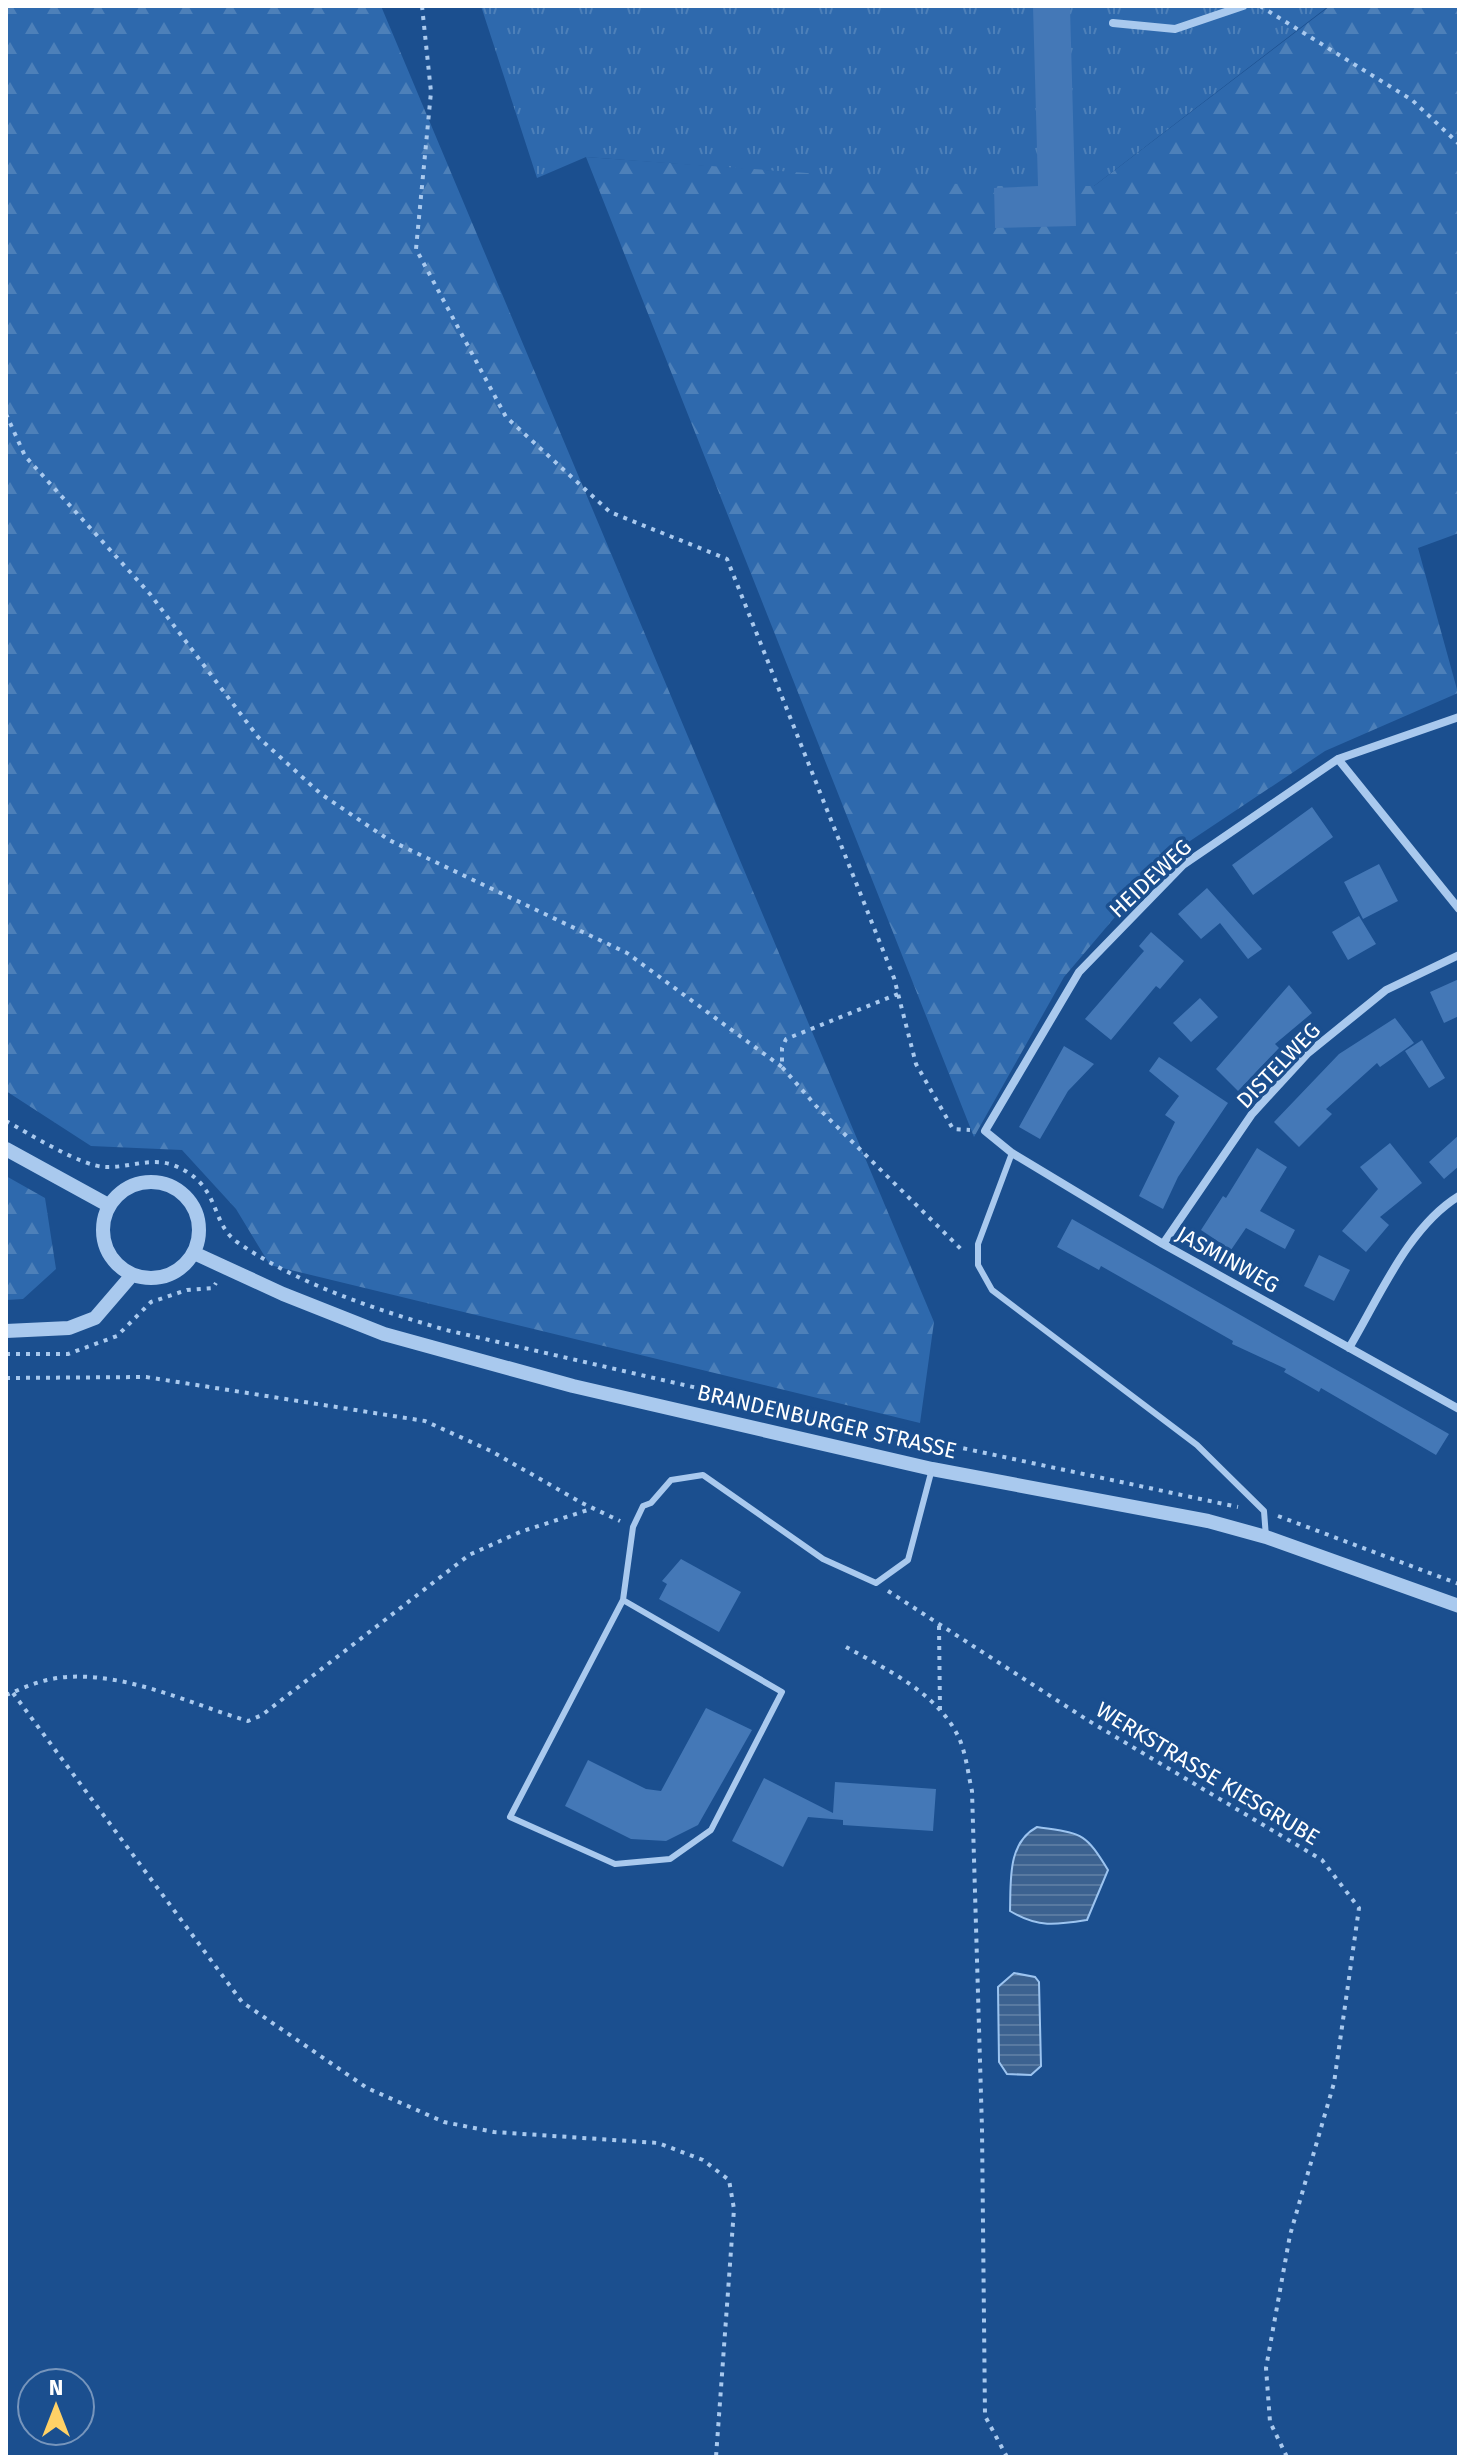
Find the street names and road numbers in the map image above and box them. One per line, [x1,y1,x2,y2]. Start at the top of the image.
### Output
street label: HEIDEWEG [1104,833,1197,923]
street label: DISTELWEG [1231,1017,1326,1114]
street label: JASMINWEG [1172,1220,1284,1299]
street label: BRANDENBURGER STRASSE [695,1378,959,1464]
street label: WERKSTRASSE KIESGRUBE [1091,1696,1324,1851]

